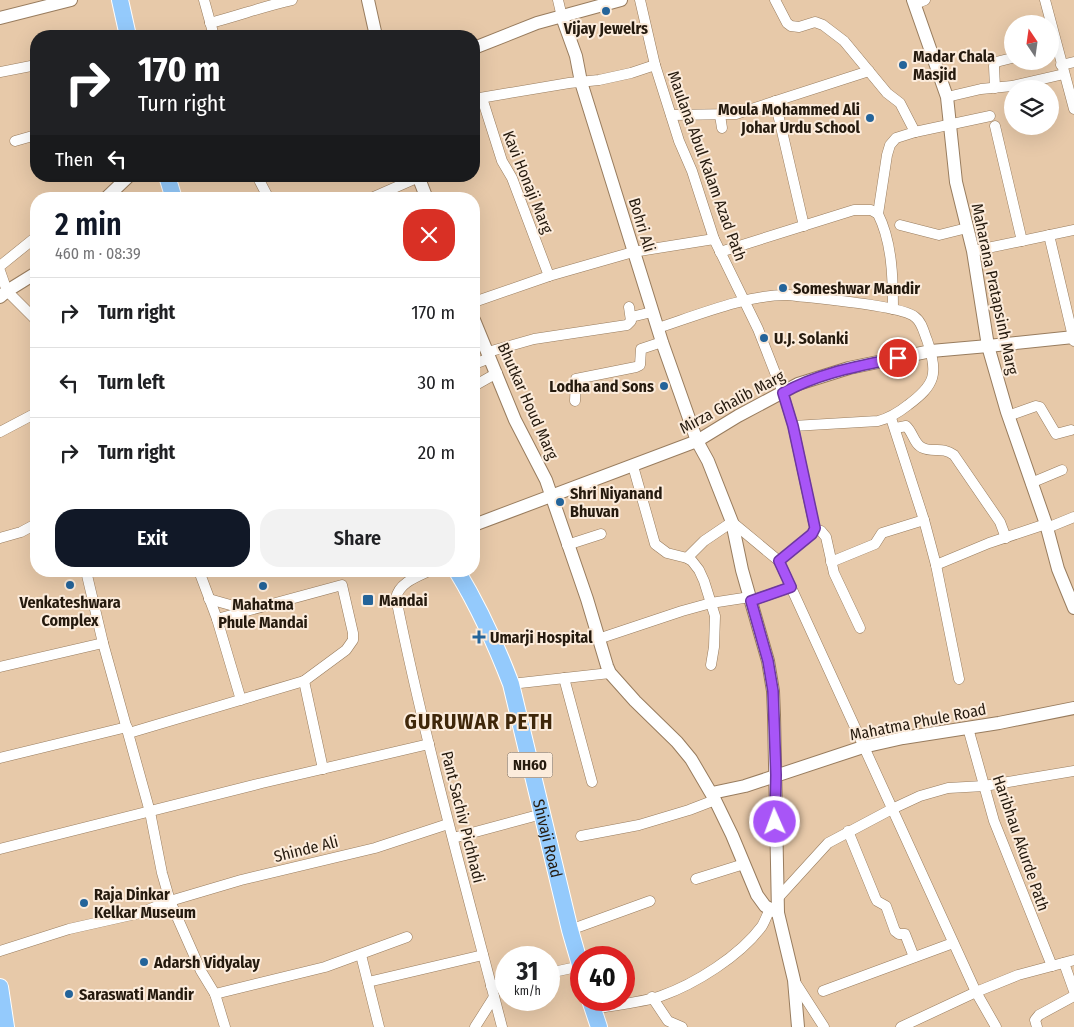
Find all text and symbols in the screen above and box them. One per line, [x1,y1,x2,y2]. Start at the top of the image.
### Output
marker: Vijay Jewelrs [600,5,612,17]
north arrow [1004,15,1059,70]
map controls [1004,15,1059,135]
place label: Vijay Jewelrs [563,19,648,38]
place label: Madar Chala Masjid [913,47,995,84]
text: 170 m [138,48,221,90]
icon: right [55,50,120,115]
marker: Madar Chala Masjid [897,59,909,71]
street label: Maulana Abul Kalam Azad Path [664,68,750,264]
button: layers [1004,80,1059,135]
text: Turn right [138,90,226,117]
place label: Moula Mohammed Ali Johar Urdu School [718,100,861,137]
marker: Moula Mohammed Ali Johar Urdu School [864,112,876,124]
street label: Kavi Honaji Marg [499,128,557,237]
icon: left [103,145,131,173]
text: Then [55,148,93,171]
street label: Bohri Ali [625,196,659,254]
street label: Maharana Pratapsinh Marg [968,202,1023,377]
text: 2 min [55,207,122,243]
button: close [403,209,455,261]
text: 460 m · 08:39 [55,244,141,263]
place label: Someshwar Mandir [793,279,920,298]
marker: Someshwar Mandir [777,282,789,294]
icon: right [55,299,83,327]
text: Turn right [98,301,175,324]
text: 170 m [411,301,455,324]
place label: U.J. Solanki [774,329,848,348]
marker: U.J. Solanki [758,332,770,344]
pin [877,337,919,379]
street label: Bhutkar Houd Marg [494,340,563,463]
icon: arrive [884,344,912,372]
street label: Mirza Ghalib Marg [676,366,788,438]
icon: left [55,369,83,397]
text: Turn left [98,371,165,394]
text: 30 m [417,371,455,394]
place label: Lodha and Sons [549,377,654,396]
marker: Lodha and Sons [658,380,670,392]
icon: right [55,439,83,467]
text: Turn right [98,441,175,464]
text: 20 m [418,441,455,464]
place label: Shri Niyanand Bhuvan [570,484,662,521]
marker: Shri Niyanand Bhuvan [554,496,566,508]
button: Exit [55,509,250,567]
button: Share [260,509,455,567]
marker: Venkateshwara Complex [64,579,76,591]
marker: Mahatma Phule Mandai [257,580,269,592]
place label: Mandai [379,591,428,610]
place label: Venkateshwara Complex [18,593,121,630]
marker: Mandai [361,593,375,607]
place label: Mahatma Phule Mandai [218,595,308,632]
place label: Umarji Hospital [490,628,593,647]
marker: Umarji Hospital [472,630,486,644]
street label: Mahatma Phule Road [848,699,988,745]
district label: GURUWAR PETH [405,709,553,735]
street label: Pant Sachiv Pichhadi [437,749,489,885]
road number: NH60 [508,752,552,778]
street label: Haribhau Akurde Path [989,772,1053,914]
position arrow [748,795,800,847]
street label: Shivaji Road [529,797,567,879]
street label: Shinde Ali [272,832,340,866]
place label: Raja Dinkar Kelkar Museum [94,885,196,922]
marker: Raja Dinkar Kelkar Museum [78,897,90,909]
speed limit sign: 40 [570,946,635,1011]
place label: Adarsh Vidyalay [153,953,260,972]
marker: Adarsh Vidyalay [138,956,150,968]
text: 31 [517,957,538,987]
text: km/h [514,984,541,998]
place label: Saraswati Mandir [79,985,194,1004]
marker: Saraswati Mandir [63,988,75,1000]

